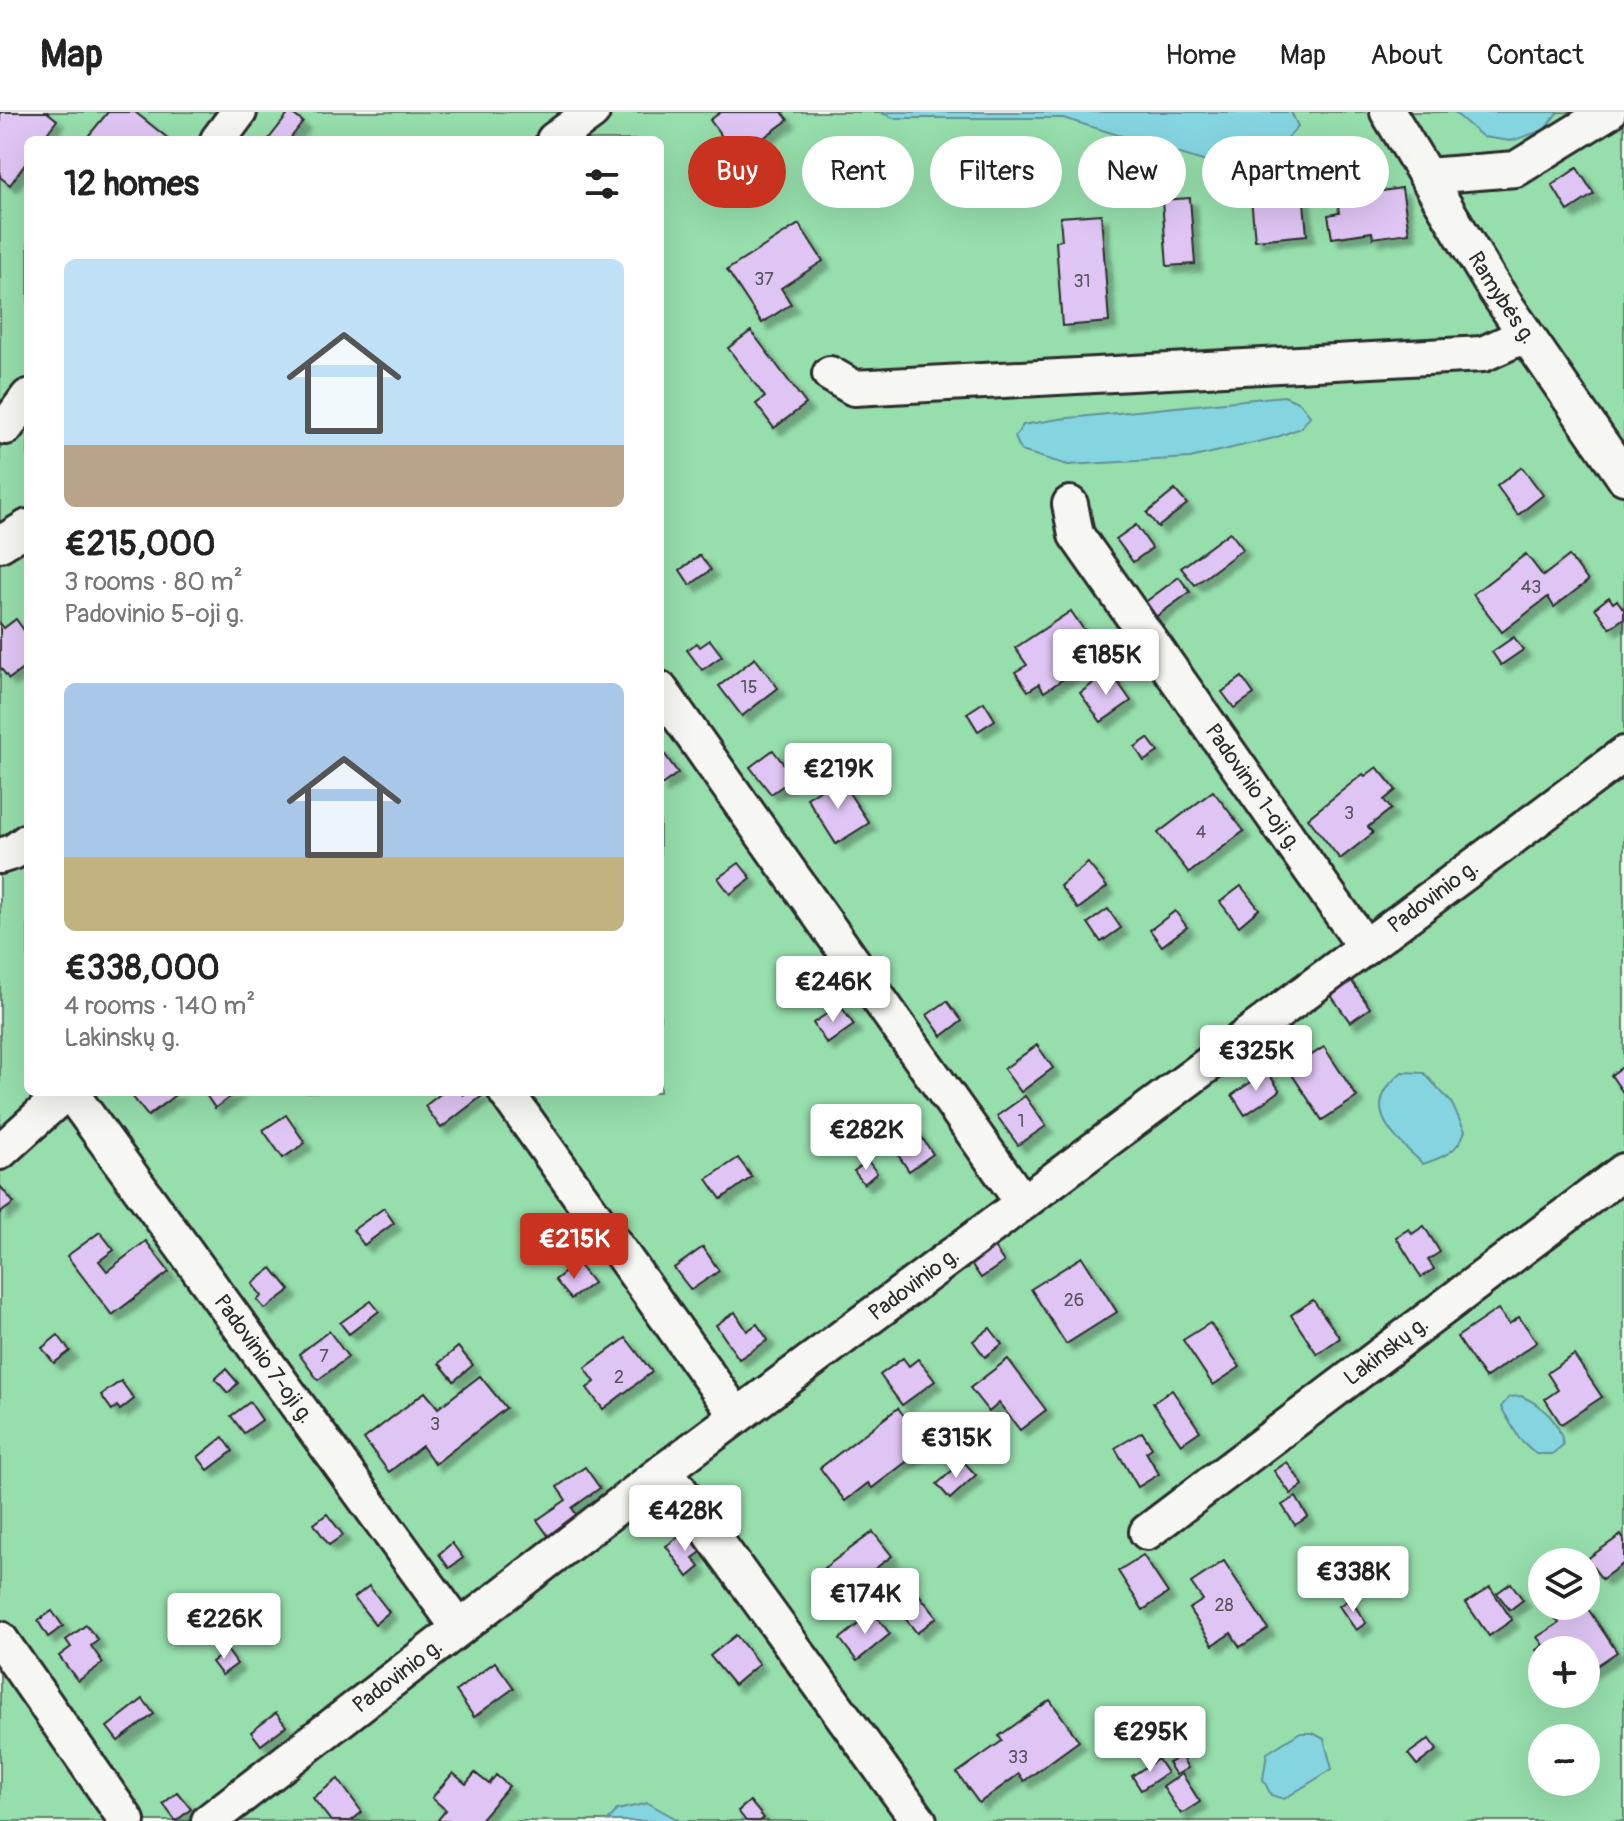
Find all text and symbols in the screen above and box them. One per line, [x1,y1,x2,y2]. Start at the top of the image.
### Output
text: Map [40,31,103,79]
text: Home [1165,38,1236,73]
text: Map [1280,38,1326,73]
text: About [1370,38,1443,73]
text: Contact [1487,38,1584,73]
chip: Buy [688,136,786,208]
chip: Rent [802,136,914,208]
chip: Filters [930,136,1062,208]
chip: New [1078,136,1186,208]
chip: Apartment [1202,136,1389,208]
icon: filters [580,162,624,206]
text: 12 homes [64,163,199,206]
street label: Ramybės g. [1461,247,1542,350]
house number: 37 [754,268,774,291]
house number: 31 [1073,270,1091,293]
icon: home [272,311,416,455]
text: €215,000 [64,523,215,566]
text: 3 rooms · 80 m² [64,566,243,598]
house number: 43 [1521,576,1541,599]
text: Padovinio 5-oji g. [64,598,245,630]
pin: €185K [1050,629,1162,697]
text: €185K [1071,639,1141,671]
house number: 15 [741,676,757,699]
street label: Padovinio 1-oji g. [1199,718,1308,857]
icon: home [272,735,416,879]
pin: €219K [782,743,894,811]
text: €219K [803,753,873,785]
house number: 3 [1344,802,1354,825]
house number: 4 [1196,821,1207,844]
street label: Padovinio g. [1382,854,1484,940]
text: €338,000 [64,947,220,990]
pin: €246K [777,956,889,1024]
text: €246K [794,966,872,998]
text: 4 rooms · 140 m² [64,990,255,1022]
text: Lakinskų g. [64,1022,181,1054]
pin: €325K [1200,1025,1312,1093]
text: €325K [1218,1035,1294,1067]
pin: €282K [810,1104,922,1172]
house number: 1 [1017,1110,1025,1133]
text: €282K [828,1114,904,1146]
pin: €215K [518,1213,630,1281]
text: €215K [538,1223,610,1255]
street label: Padovinio g. [863,1241,965,1327]
street label: Padovinio 7-oji g. [208,1289,320,1429]
house number: 26 [1064,1289,1084,1312]
street label: Lakinskų g. [1338,1310,1434,1392]
house number: 7 [319,1345,329,1368]
house number: 2 [614,1366,624,1389]
pin: €315K [900,1412,1012,1480]
house number: 3 [430,1413,440,1436]
text: €315K [920,1422,992,1454]
pin: €428K [629,1485,741,1553]
text: €428K [647,1495,723,1527]
pin: €338K [1297,1546,1409,1614]
map controls [1528,1548,1600,1796]
button: layers [1528,1548,1600,1620]
text: €338K [1316,1556,1390,1588]
pin: €174K [809,1568,921,1636]
text: €174K [829,1578,901,1610]
pin: €226K [168,1593,280,1661]
house number: 28 [1214,1594,1234,1617]
text: €226K [185,1603,263,1635]
street label: Padovinio g. [347,1632,448,1719]
button: + [1528,1636,1600,1708]
pin: €295K [1094,1706,1206,1774]
text: €295K [1113,1716,1187,1748]
button: − [1528,1724,1600,1796]
house number: 33 [1008,1746,1028,1769]

